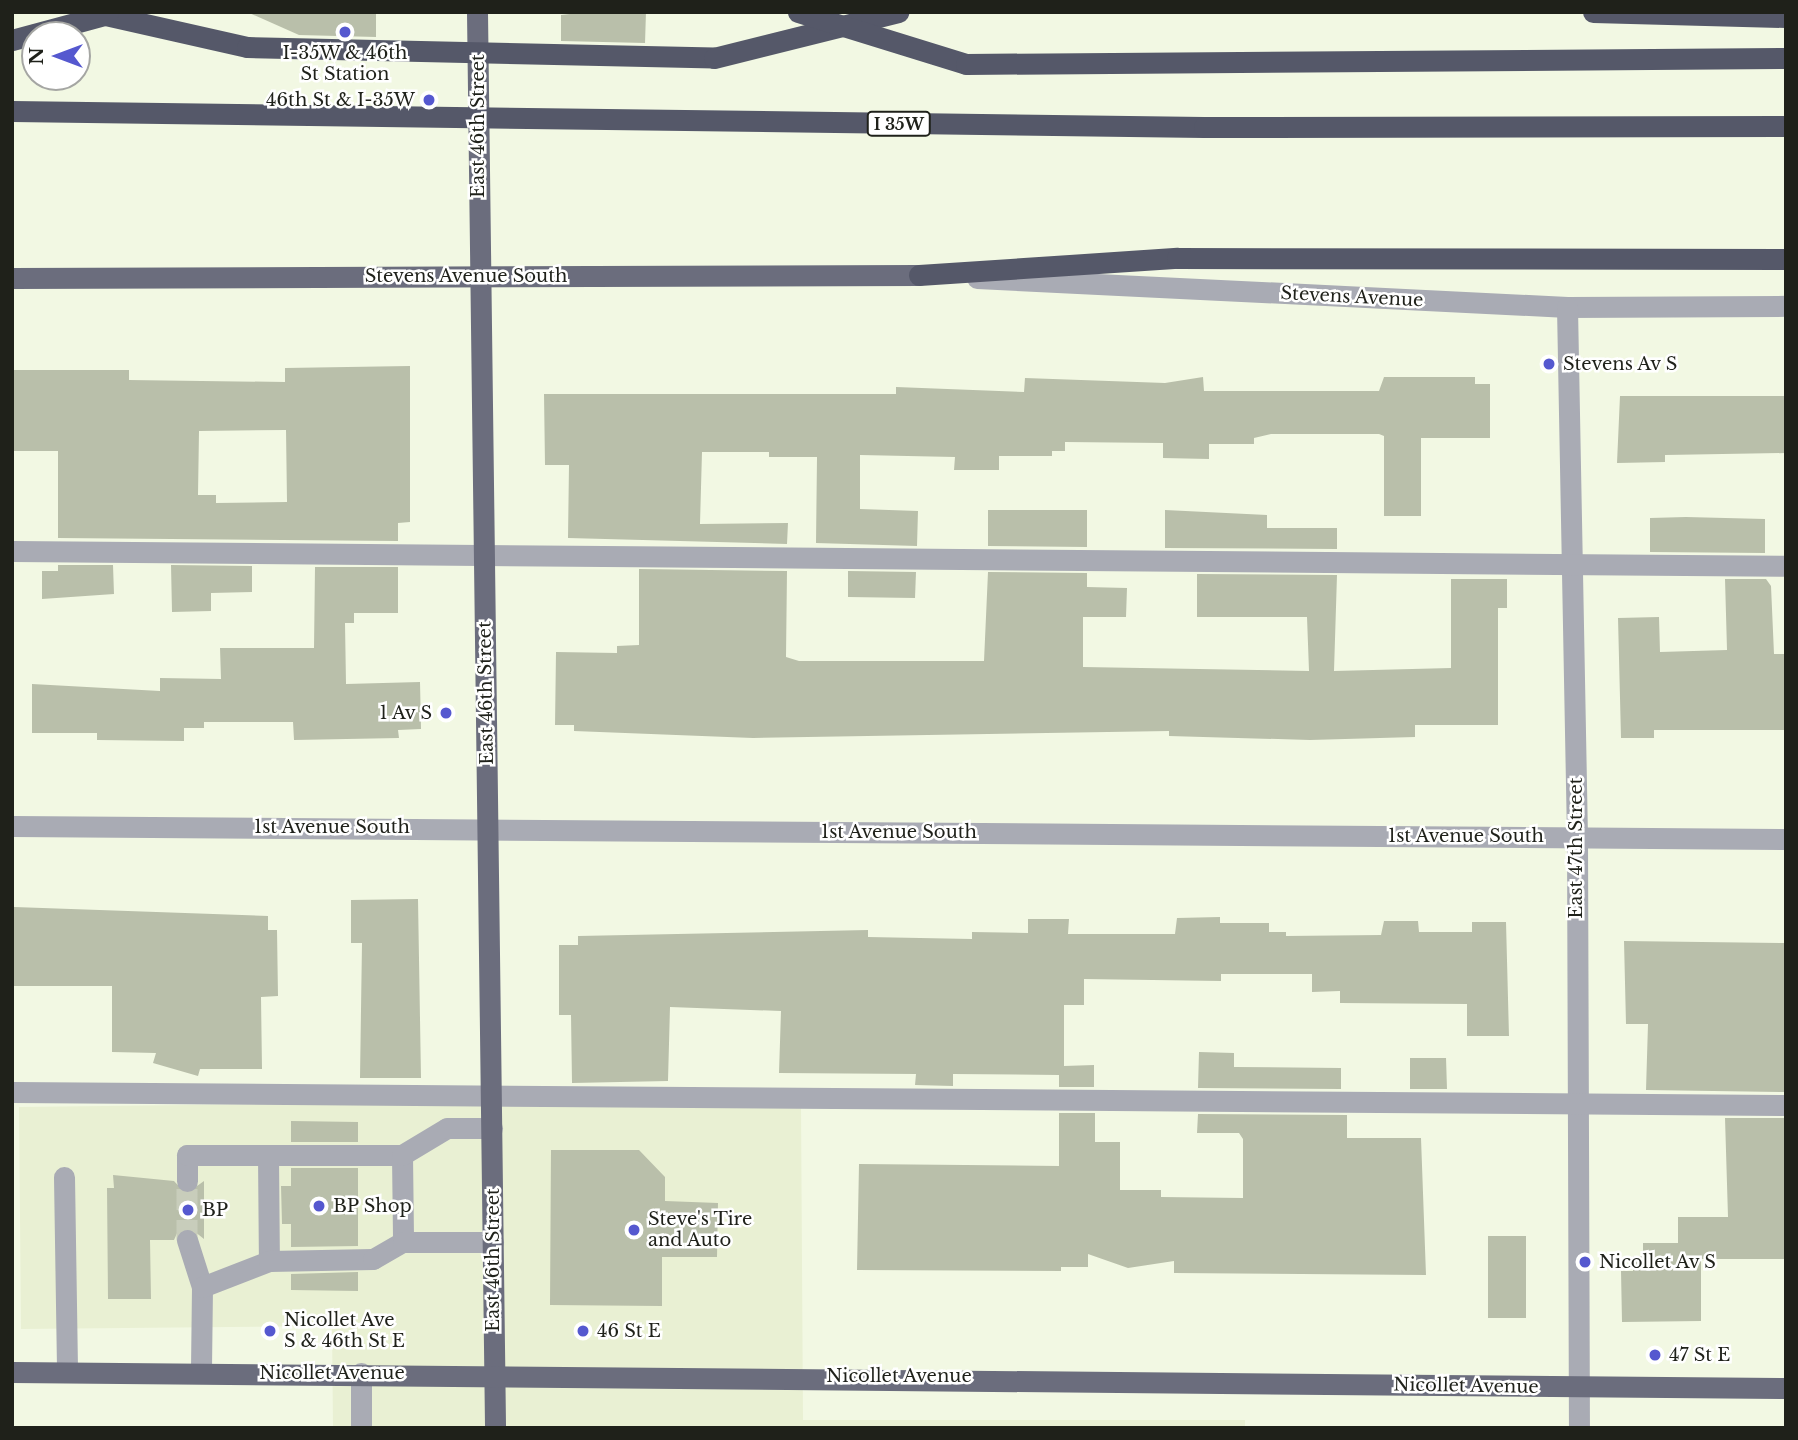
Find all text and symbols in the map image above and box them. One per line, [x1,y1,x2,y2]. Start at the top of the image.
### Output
north arrow [21,21,91,91]
marker: I-35W & 46th St Station [337,24,353,40]
place label: I-35W & 46th St Station [282,43,408,86]
text: N [25,47,48,65]
street label: East 46th Street [467,54,489,198]
place label: 46th St & I-35W [266,89,415,111]
marker: 46th St & I-35W [421,92,437,108]
road number: I 35W [866,112,932,136]
street label: Stevens Avenue South [364,265,568,287]
street label: Stevens Avenue [1280,282,1424,312]
place label: Stevens Av S [1563,353,1679,375]
marker: Stevens Av S [1541,356,1557,372]
street label: East 46th Street [474,621,498,765]
place label: 1 Av S [378,702,432,724]
marker: 1 Av S [438,705,454,721]
street label: East 47th Street [1565,777,1587,919]
street label: 1st Avenue South [254,816,410,838]
street label: 1st Avenue South [821,821,977,843]
street label: 1st Avenue South [1388,825,1544,847]
street label: East 46th Street [482,1188,504,1332]
place label: BP Shop [333,1195,412,1217]
marker: BP Shop [311,1198,327,1214]
place label: BP [202,1199,228,1221]
marker: BP [180,1202,196,1218]
place label: Steve's Tire and Auto [648,1209,753,1252]
marker: Steve's Tire and Auto [626,1222,642,1238]
place label: Nicollet Av S [1599,1251,1717,1273]
marker: Nicollet Av S [1577,1254,1593,1270]
place label: Nicollet Ave S & 46th St E [284,1310,405,1352]
place label: 46 St E [597,1320,661,1342]
marker: Nicollet Ave S & 46th St E [262,1323,278,1339]
marker: 46 St E [575,1323,591,1339]
place label: 47 St E [1669,1344,1730,1366]
marker: 47 St E [1647,1347,1663,1363]
street label: Nicollet Avenue [259,1362,405,1384]
street label: Nicollet Avenue [826,1365,972,1387]
street label: Nicollet Avenue [1393,1374,1539,1398]

